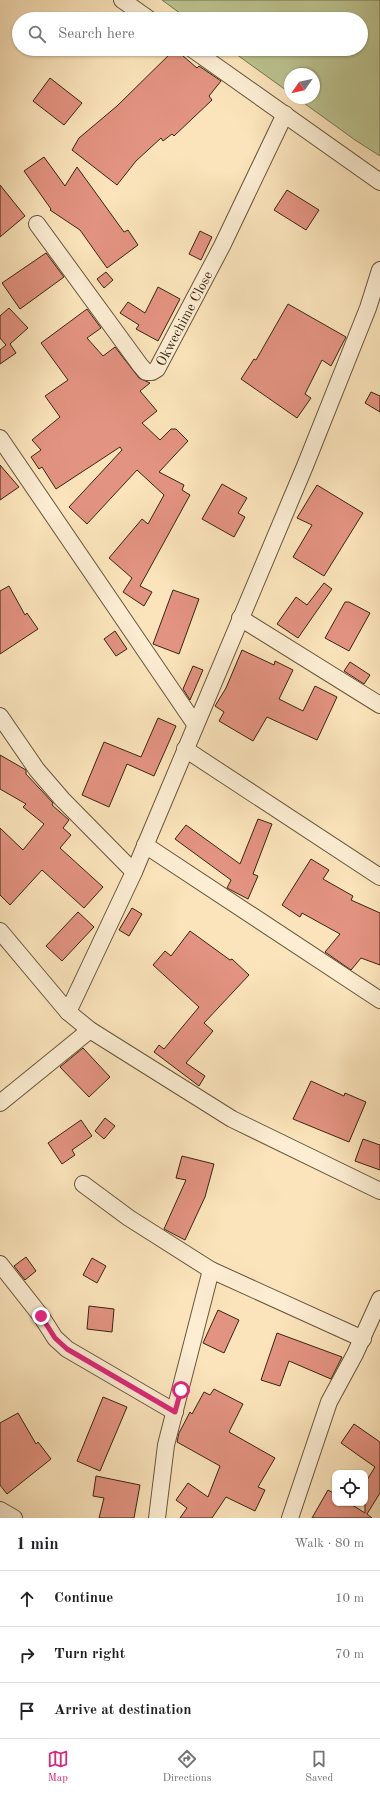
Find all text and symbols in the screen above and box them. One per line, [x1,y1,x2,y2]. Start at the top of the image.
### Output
search box [12,12,368,56]
icon: search [26,23,48,45]
text: Search here [58,27,135,42]
north arrow [284,68,320,104]
street label: Okwechime Close [154,269,215,369]
route end [32,1307,50,1325]
route start [172,1381,190,1399]
map controls [332,1470,368,1506]
button: locate [332,1470,368,1506]
text: 1 min [16,1536,59,1553]
text: Walk · 80 m [295,1537,364,1550]
icon: ahead [16,1588,38,1610]
text: Continue [54,1591,113,1606]
text: 10 m [335,1592,364,1605]
icon: right [16,1644,38,1666]
text: Turn right [54,1647,125,1662]
text: 70 m [335,1648,364,1661]
icon: arrive [16,1700,38,1722]
text: Arrive at destination [54,1703,192,1718]
tab: Map [47,1748,69,1786]
tab: Directions [163,1748,211,1786]
tab: Saved [305,1748,333,1786]

